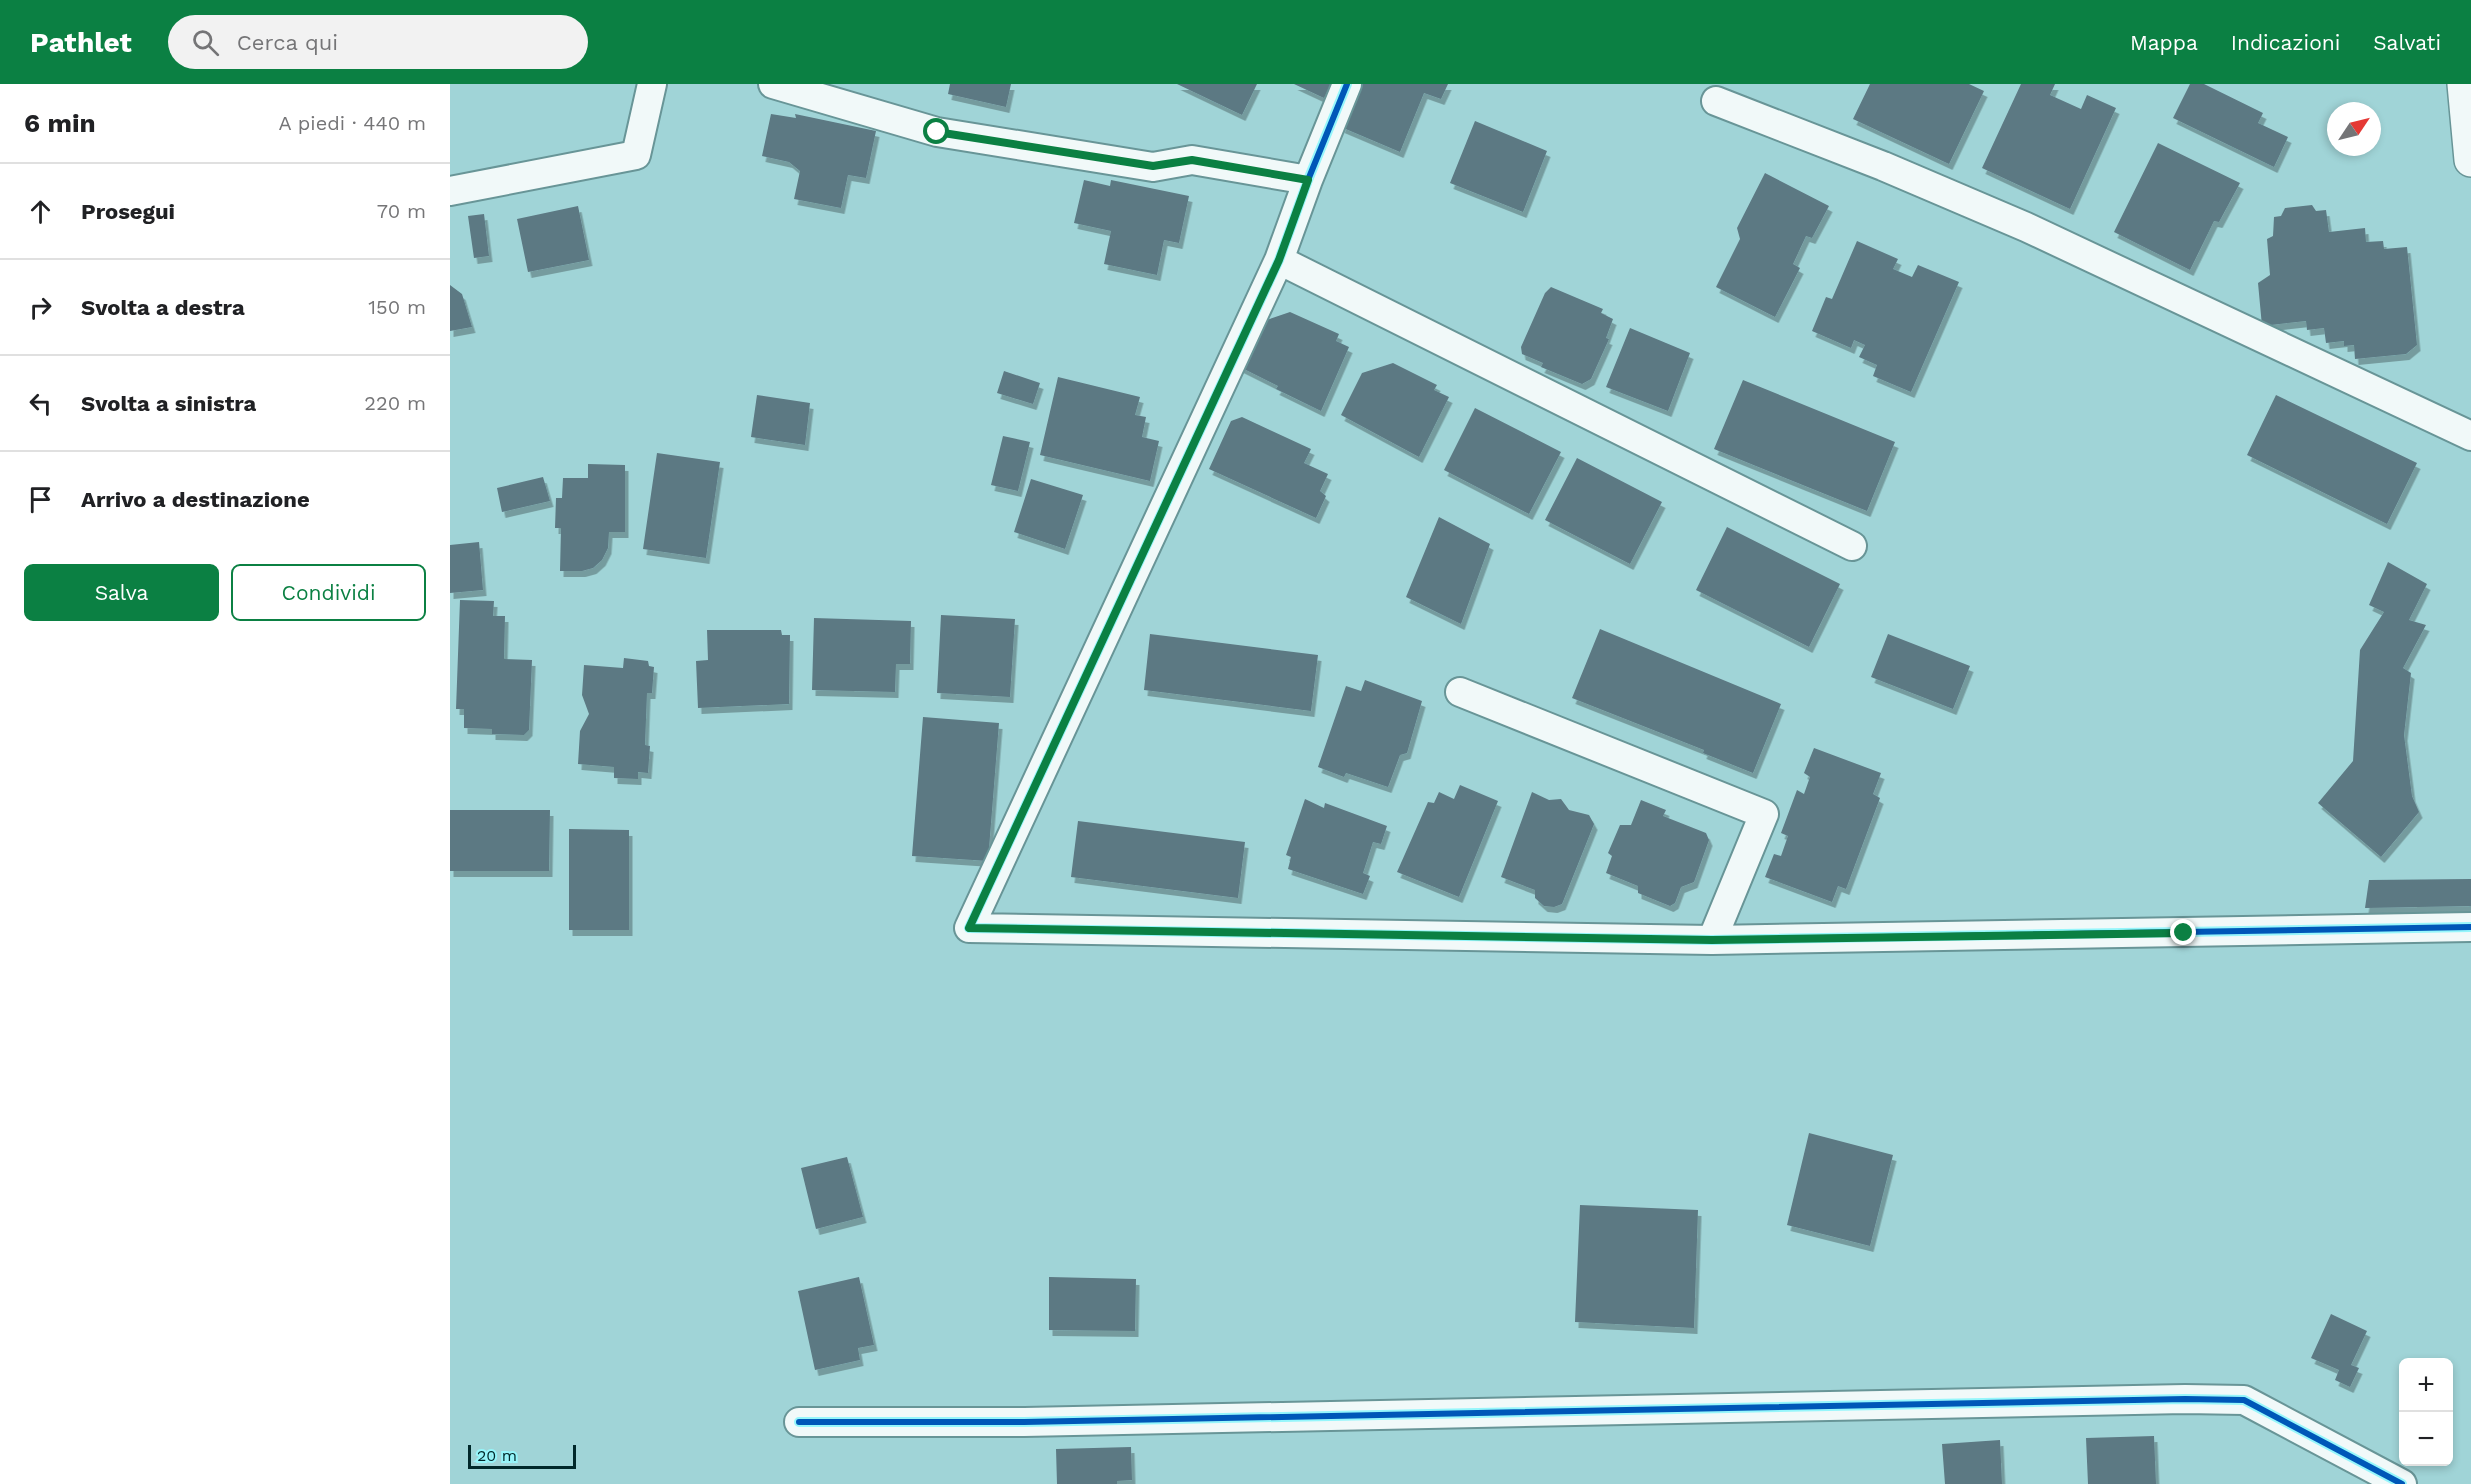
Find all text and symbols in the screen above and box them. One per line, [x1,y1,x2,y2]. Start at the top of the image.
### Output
search box [168,15,588,69]
text: Pathlet [30,26,132,59]
icon: search [189,26,222,59]
text: Cerca qui [237,30,338,55]
text: Mappa [2130,30,2198,55]
text: Indicazioni [2231,30,2340,55]
text: Salvati [2373,30,2441,55]
north arrow [2327,102,2381,156]
text: 6 min [24,108,96,138]
text: A piedi · 440 m [279,111,426,135]
route start [923,118,949,144]
icon: ahead [24,195,57,228]
text: Prosegui [81,199,175,224]
text: 70 m [377,199,426,223]
icon: right [24,291,57,324]
text: Svolta a destra [81,295,245,320]
text: 150 m [368,295,426,319]
icon: left [24,387,57,420]
text: Svolta a sinistra [81,391,256,416]
text: 220 m [364,391,426,415]
icon: arrive [24,483,57,516]
text: Arrivo a destinazione [81,487,310,512]
button: Salva [24,564,219,621]
button: Condividi [231,564,426,621]
route end [2170,919,2196,945]
map controls [2399,1358,2453,1466]
button: + [2399,1358,2453,1412]
button: − [2399,1412,2453,1466]
scale bar [468,1442,576,1470]
text: 20 m [477,1446,517,1465]

